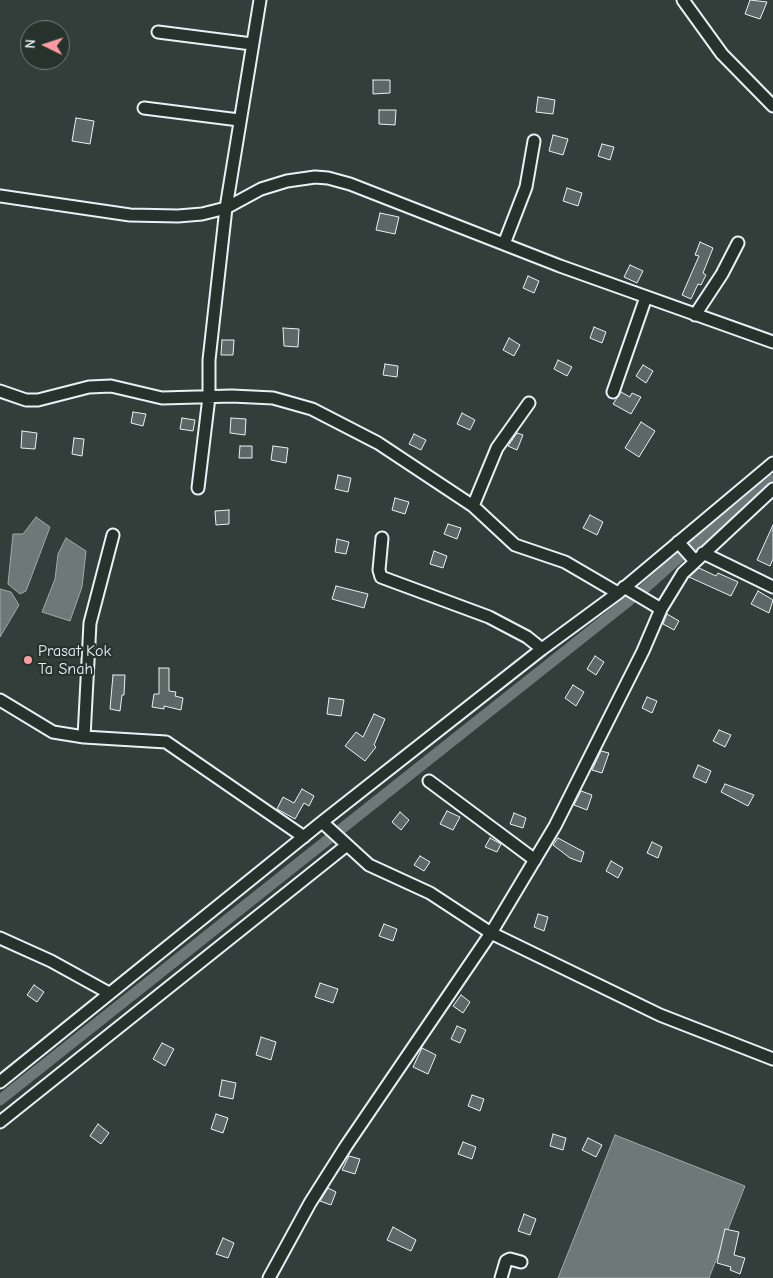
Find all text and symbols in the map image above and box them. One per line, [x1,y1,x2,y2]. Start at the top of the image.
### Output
north arrow [20,20,70,70]
text: N [22,39,39,49]
place label: Prasat Kok Ta Snah [38,641,111,679]
marker: Prasat Kok Ta Snah [22,654,34,666]

